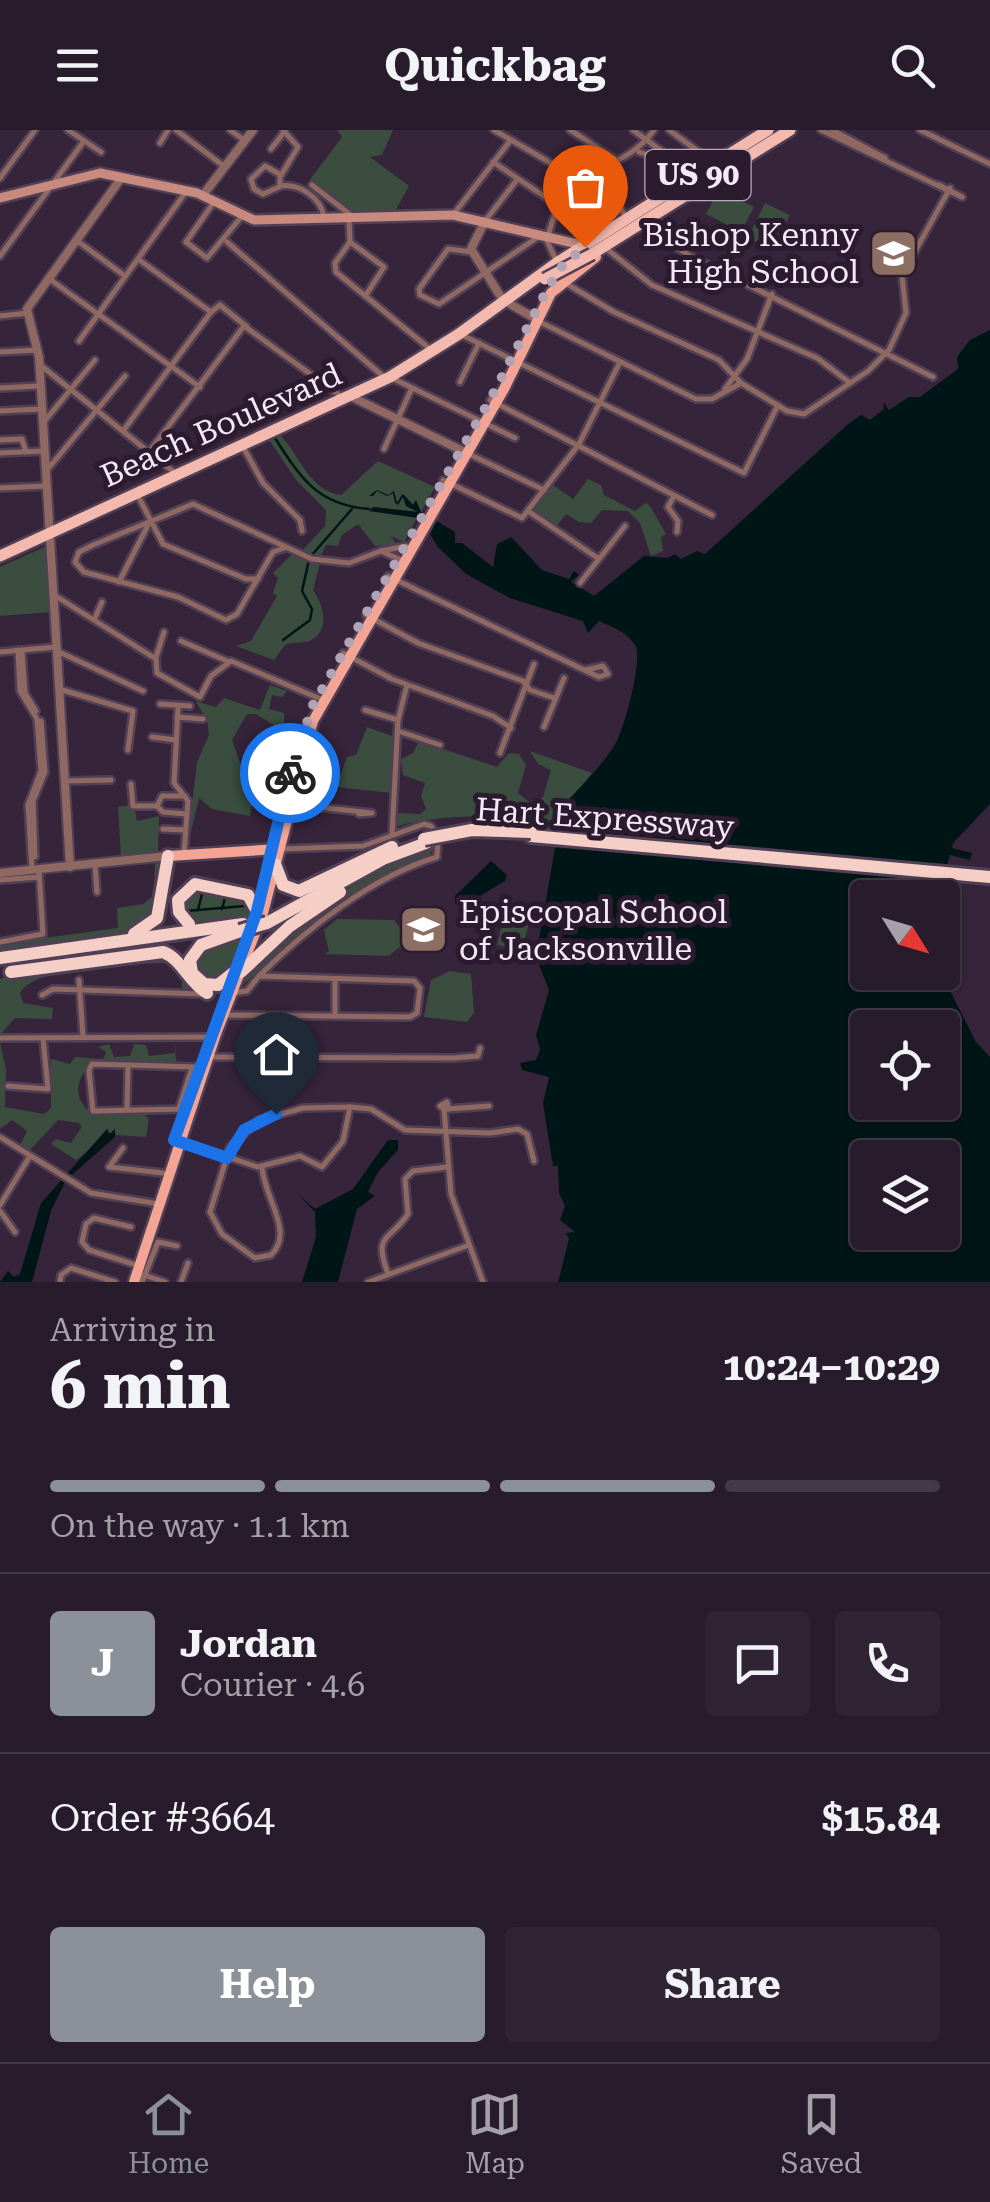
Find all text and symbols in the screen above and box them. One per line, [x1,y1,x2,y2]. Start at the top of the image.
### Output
icon: menu [50,38,105,93]
icon: search [885,38,940,93]
text: Quickbag [384,39,606,92]
pin [543,145,628,248]
road number: US 90 [646,150,750,200]
icon: bag [558,160,613,215]
place label: Bishop Kenny High School [643,216,859,291]
school or university icon: Bishop Kenny High School [868,227,920,279]
street label: Beach Boulevard [95,355,347,495]
courier [240,723,340,823]
icon: bike [263,746,318,801]
street label: Hart Expressway [474,790,736,846]
north arrow [850,880,960,990]
map controls [850,880,960,1250]
place label: Episcopal School of Jacksonville [459,893,728,968]
school or university icon: Episcopal School of Jacksonville [398,904,450,956]
button: locate [850,1010,960,1120]
pin [234,1012,319,1115]
icon: home [249,1027,304,1082]
button: layers [850,1140,960,1250]
text: Arriving in [50,1311,215,1349]
text: 10:24–10:29 [723,1345,940,1389]
text: 6 min [50,1348,231,1424]
text: On the way · 1.1 km [50,1507,350,1545]
button: chat [705,1611,810,1716]
button: phone [835,1611,940,1716]
text: Jordan [180,1622,317,1666]
text: J [91,1641,114,1685]
text: Courier · 4.6 [180,1666,365,1704]
text: Order #3664 [50,1796,275,1840]
text: $15.84 [822,1796,940,1840]
button: Help [50,1927,485,2042]
button: Share [505,1927,940,2042]
tab: Home [128,2087,209,2180]
tab: Map [465,2087,525,2180]
tab: Saved [781,2087,862,2180]

